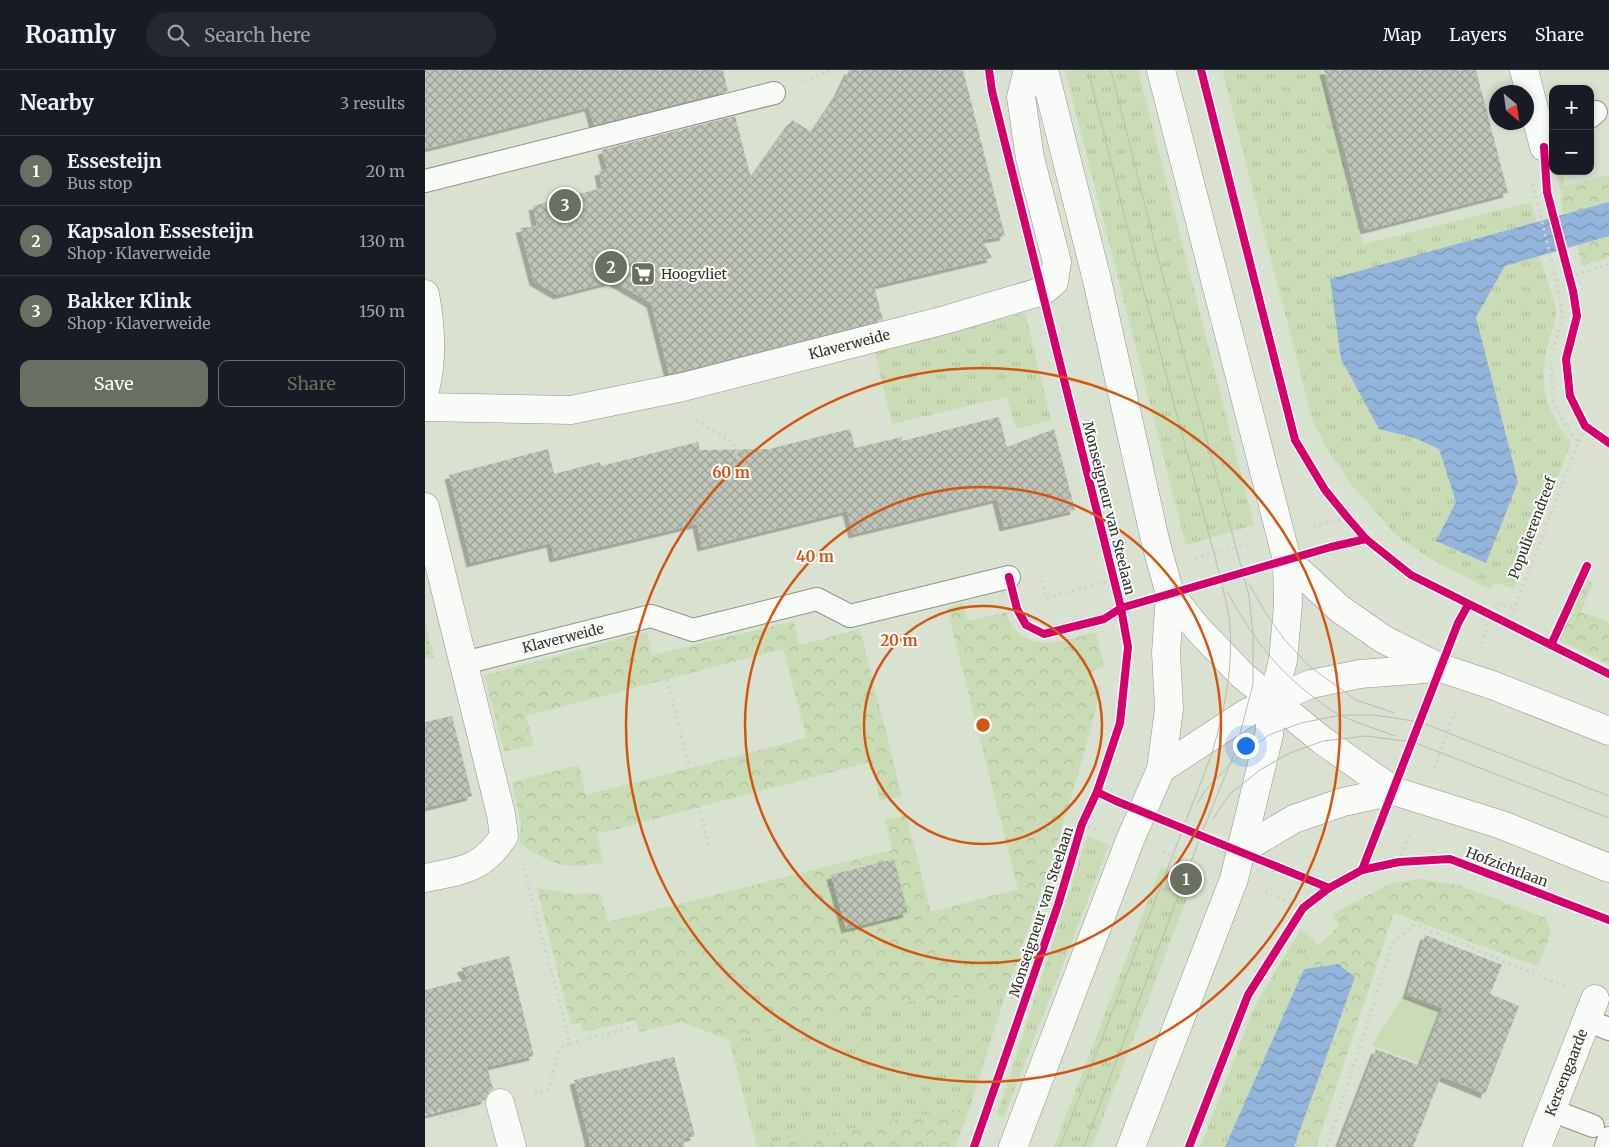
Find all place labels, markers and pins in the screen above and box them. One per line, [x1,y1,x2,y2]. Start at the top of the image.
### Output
pin: 3 [549,186,581,224]
pin: 2 [595,248,627,286]
supermarket icon: Hoogvliet [630,261,656,287]
place label: Hoogvliet [661,265,727,283]
centre of rings [974,716,992,734]
pin: 1 [1170,860,1202,898]

